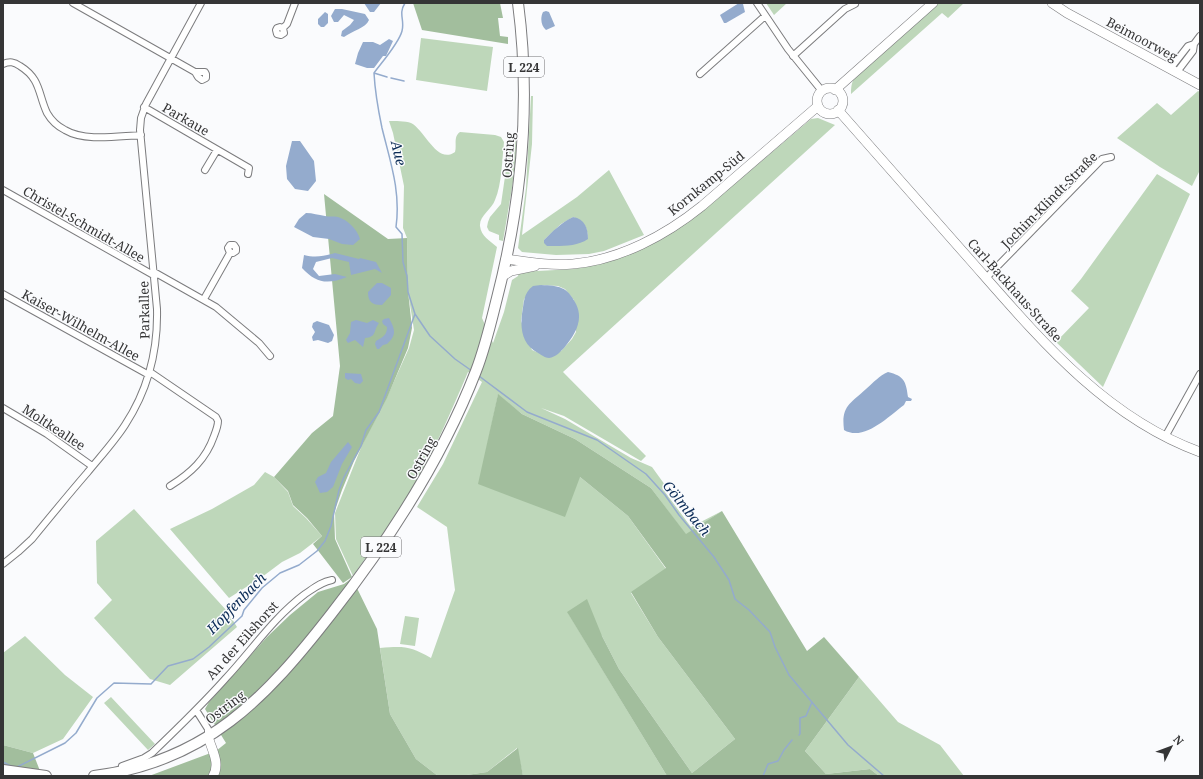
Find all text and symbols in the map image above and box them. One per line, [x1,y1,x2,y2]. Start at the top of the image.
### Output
street label: Beimoorweg [1103,13,1181,65]
road number: L 224 [504,57,544,77]
street label: Parkaue [159,98,213,140]
street label: Ostring [497,132,519,178]
water label: Aue [387,138,411,167]
street label: Kornkamp-Süd [664,147,748,219]
street label: Jochim-Klindt-Straße [996,148,1101,253]
street label: Christel-Schmidt-Allee [20,182,148,266]
street label: Carl-Backhaus-Straße [964,234,1066,346]
street label: Parkallee [134,281,154,339]
street label: Kaiser-Wilhelm-Allee [19,285,143,365]
street label: Moltkeallee [19,400,89,454]
street label: Ostring [402,434,440,482]
water label: Gölmbach [659,476,716,540]
road number: L 224 [361,537,401,557]
water label: Hopfenbach [201,568,270,638]
street label: An der Eilshorst [202,597,282,683]
street label: Ostring [201,686,249,728]
north arrow [1151,727,1191,767]
text: N [1170,732,1187,748]

